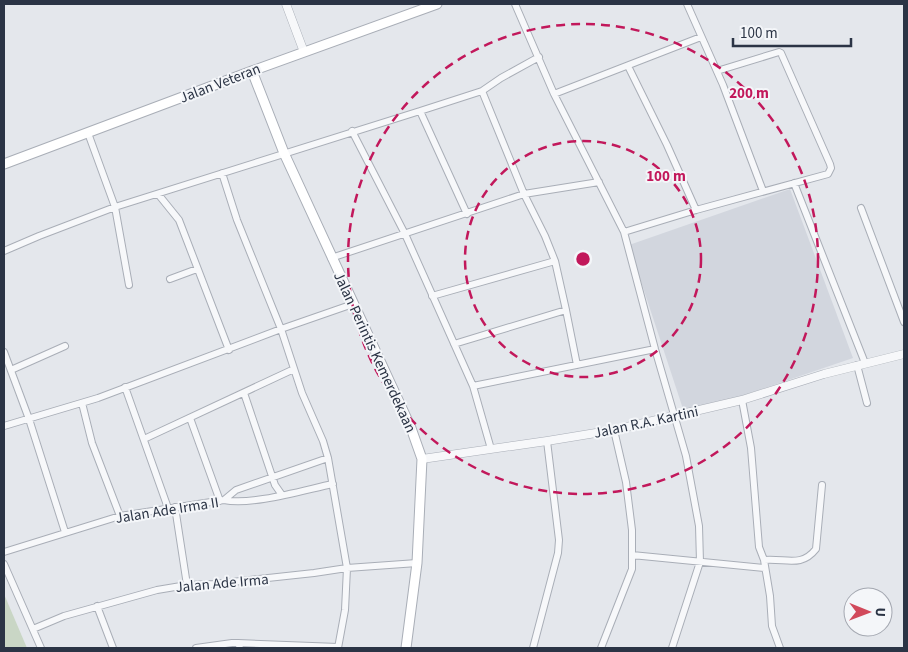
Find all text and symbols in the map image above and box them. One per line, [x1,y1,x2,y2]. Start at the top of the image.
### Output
scale bar [733,15,850,47]
text: 100 m [740,23,778,44]
street label: Jalan Veteran [177,58,264,109]
text: 200 m [729,83,769,104]
text: 100 m [646,166,686,187]
centre of rings [574,250,592,268]
street label: Jalan Perintis Kemerdekaan [328,268,421,436]
street label: Jalan R.A. Kartini [592,401,700,444]
street label: Jalan Ade Irma II [114,492,220,529]
street label: Jalan Ade Irma [175,569,269,598]
north arrow [843,587,893,637]
text: U [870,607,890,617]

